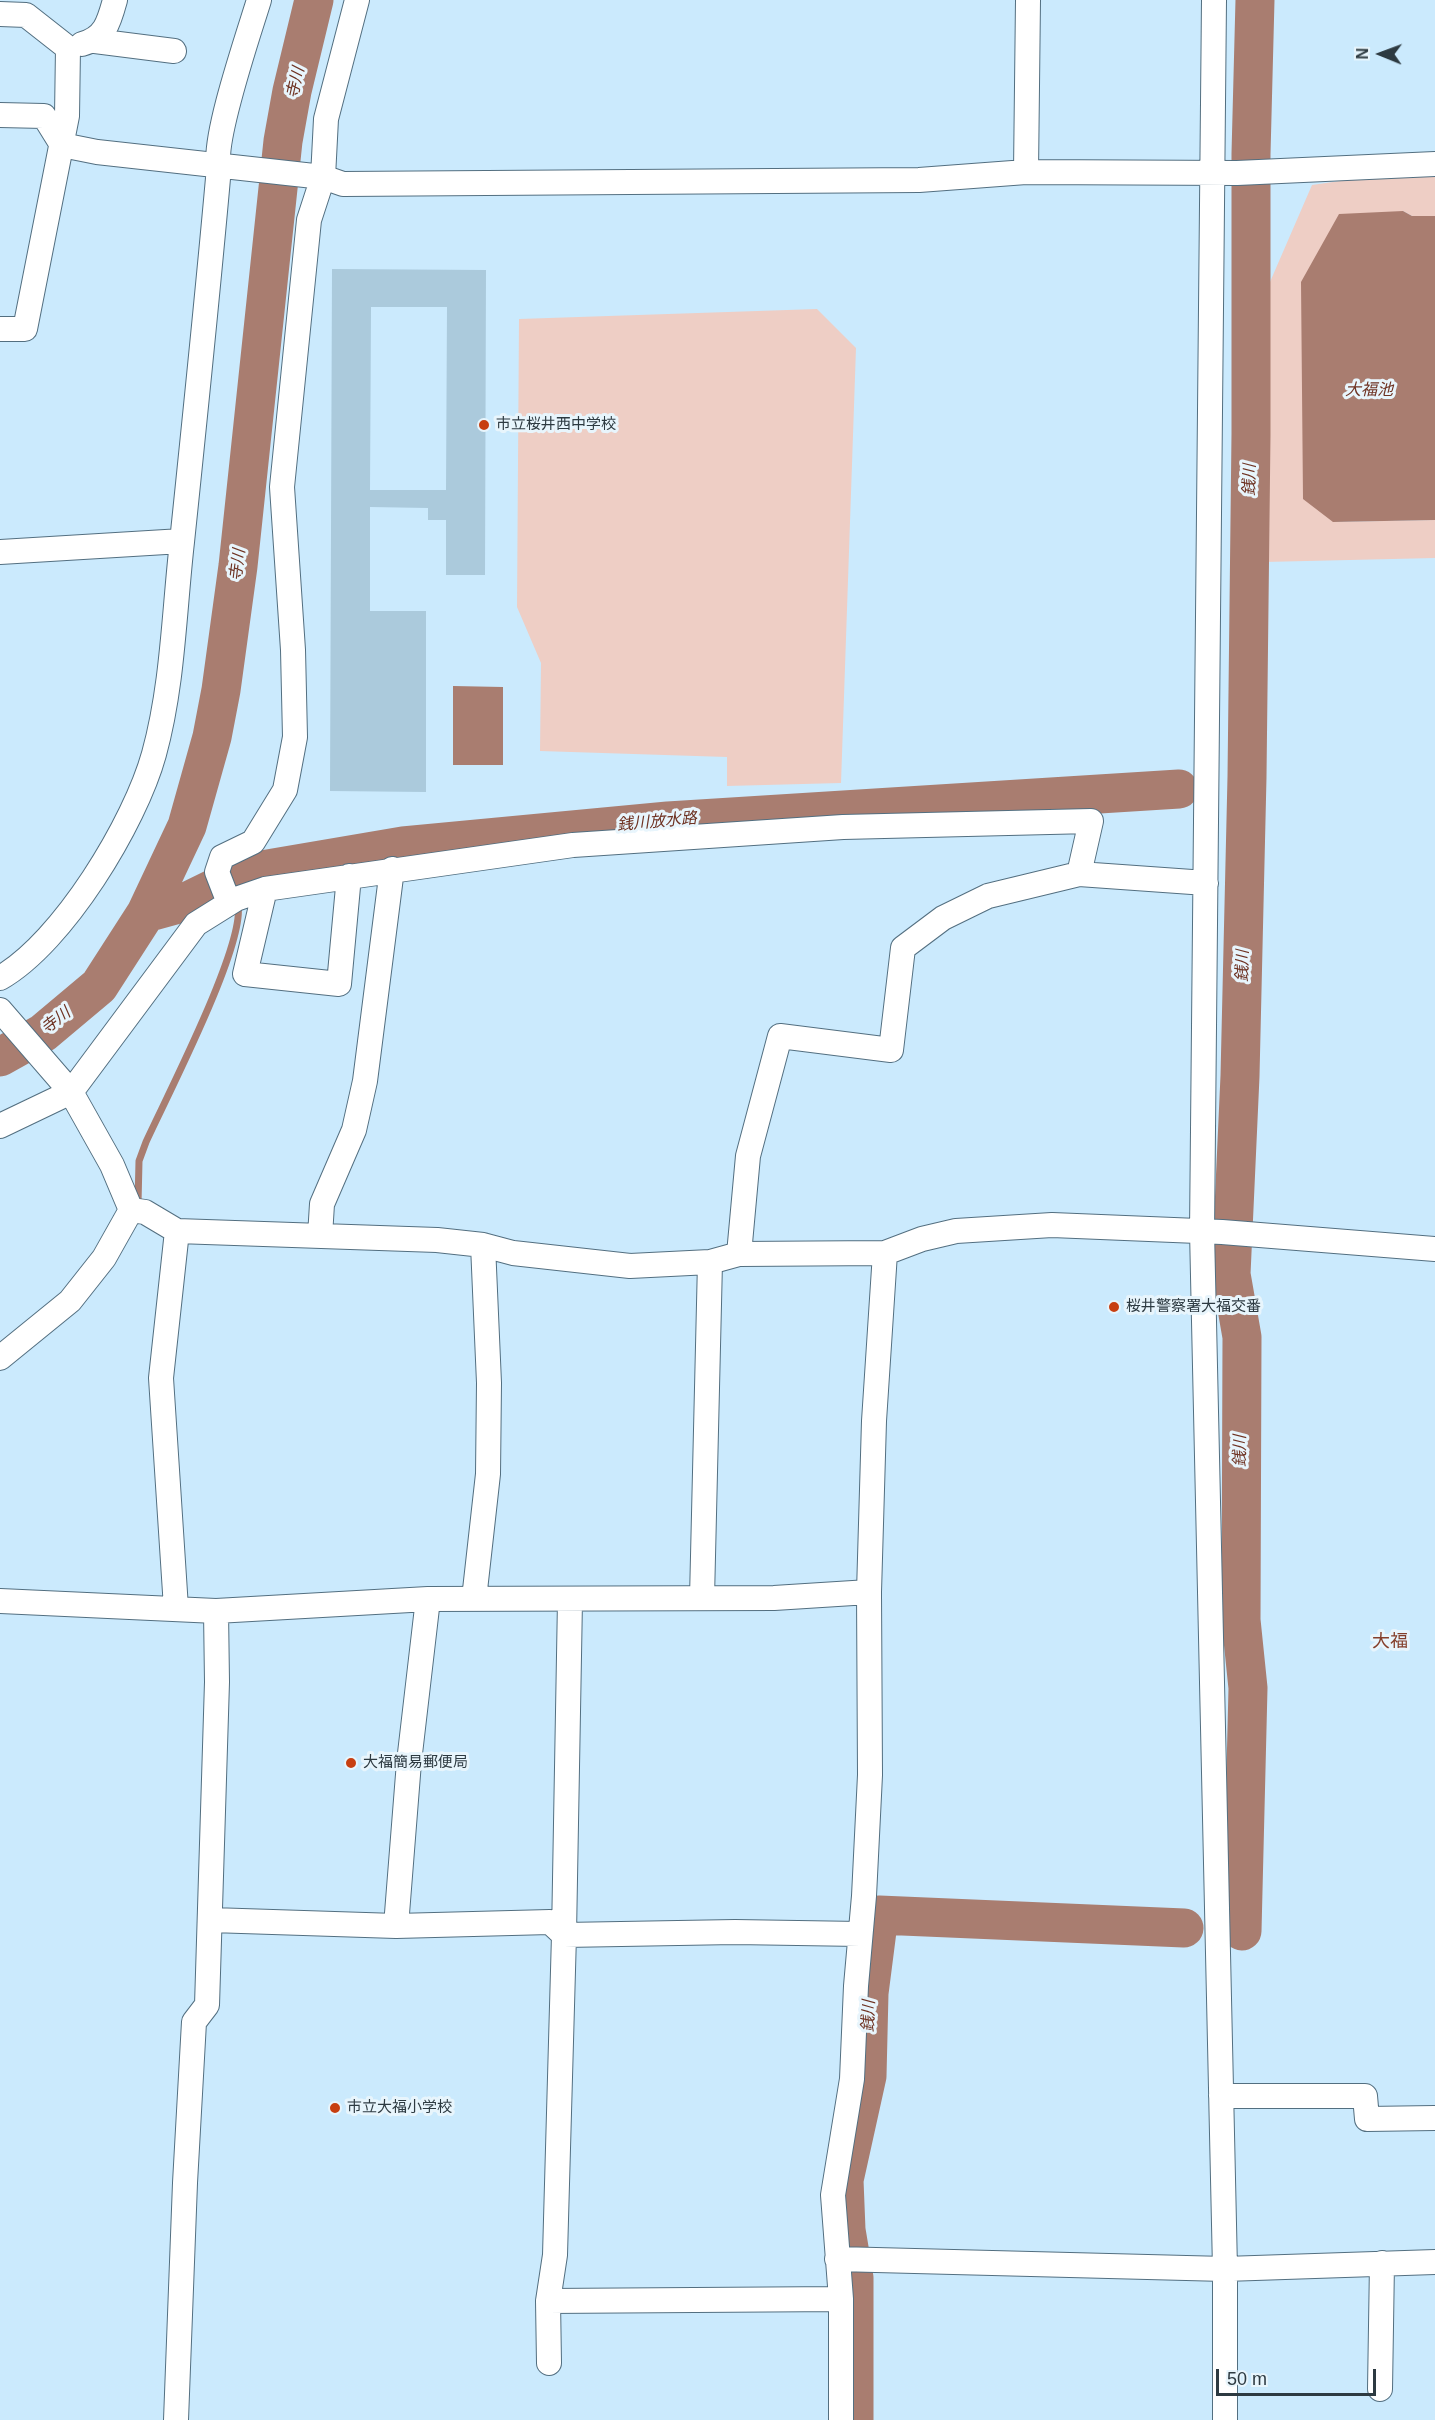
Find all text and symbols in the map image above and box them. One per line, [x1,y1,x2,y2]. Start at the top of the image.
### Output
north arrow [1351,24,1411,84]
text: N [1354,48,1371,60]
water label: 寺川 [283,65,309,101]
water label: 大福池 [1345,381,1393,401]
place label: 市立桜井西中学校 [496,416,616,434]
marker: 市立桜井西中学校 [477,418,491,432]
water label: 銭川 [1240,464,1260,496]
water label: 寺川 [227,548,249,582]
water label: 銭川放水路 [616,809,698,835]
water label: 銭川 [1233,950,1253,982]
water label: 寺川 [37,1004,75,1038]
place label: 桜井警察署大福交番 [1126,1298,1261,1316]
marker: 桜井警察署大福交番 [1107,1300,1121,1314]
water label: 銭川 [1231,1435,1251,1467]
district label: 大福 [1372,1631,1408,1653]
place label: 大福簡易郵便局 [363,1754,468,1772]
marker: 大福簡易郵便局 [344,1756,358,1770]
water label: 銭川 [859,2000,879,2032]
place label: 市立大福小学校 [347,2099,452,2117]
marker: 市立大福小学校 [328,2101,342,2115]
scale bar [1219,2357,1380,2395]
text: 50 m [1227,2369,1267,2389]

